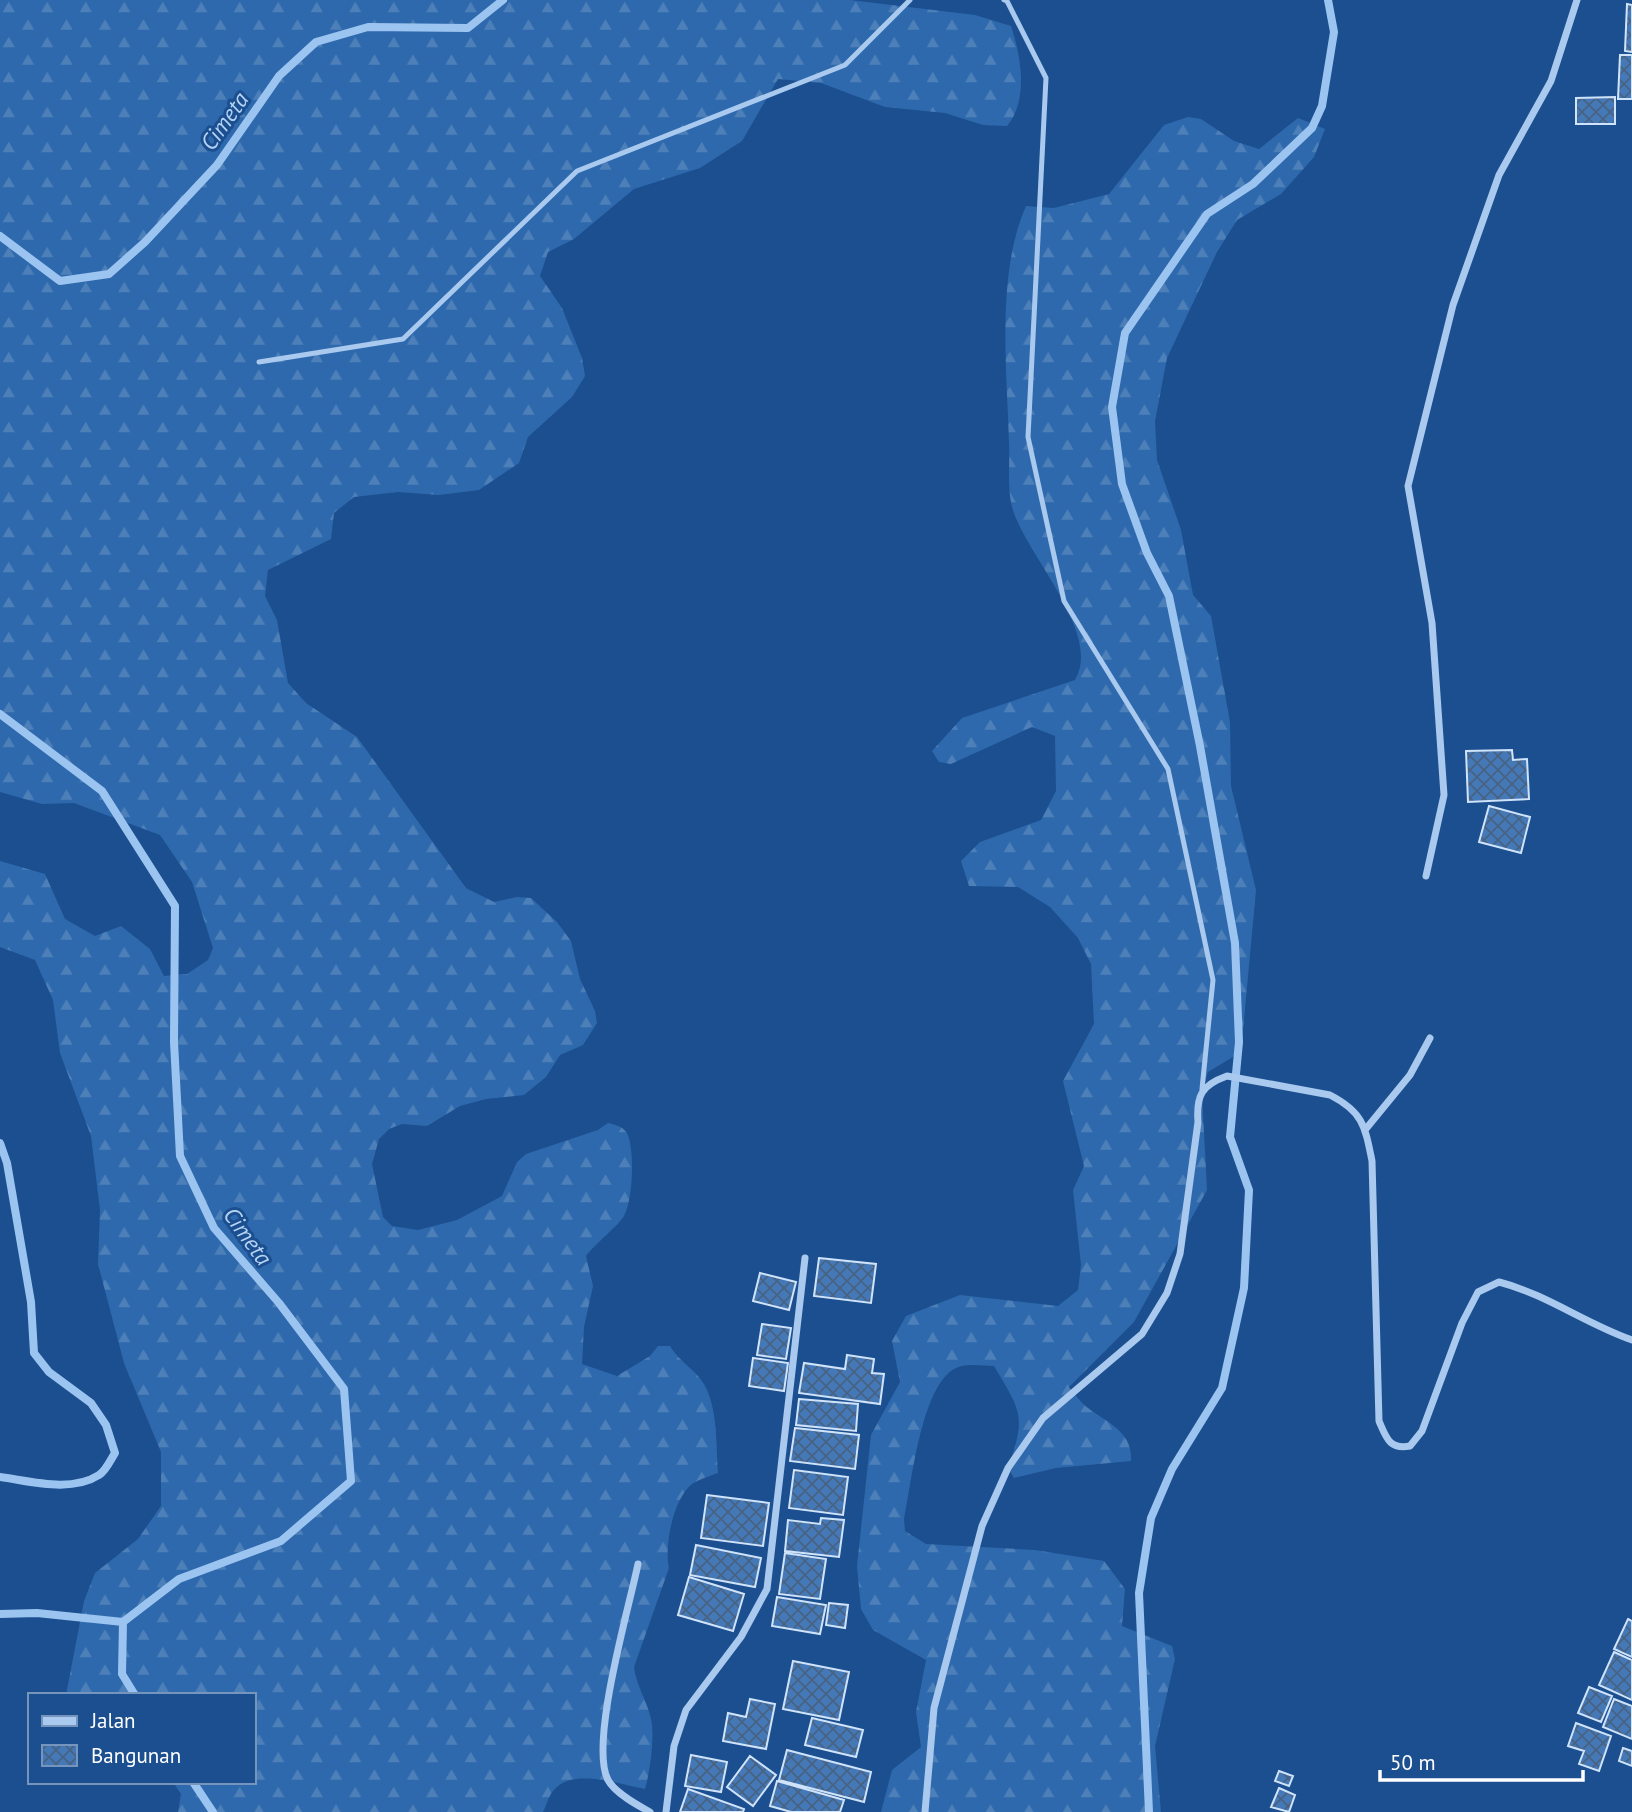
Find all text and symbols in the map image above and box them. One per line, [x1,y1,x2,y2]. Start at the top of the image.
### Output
water label: Cimeta [194,86,254,156]
water label: Cimeta [217,1201,279,1271]
legend [28,1693,256,1784]
text: Jalan [90,1707,136,1734]
scale bar [1380,1738,1583,1782]
text: Bangunan [91,1742,181,1769]
text: 50 m [1390,1749,1436,1776]

